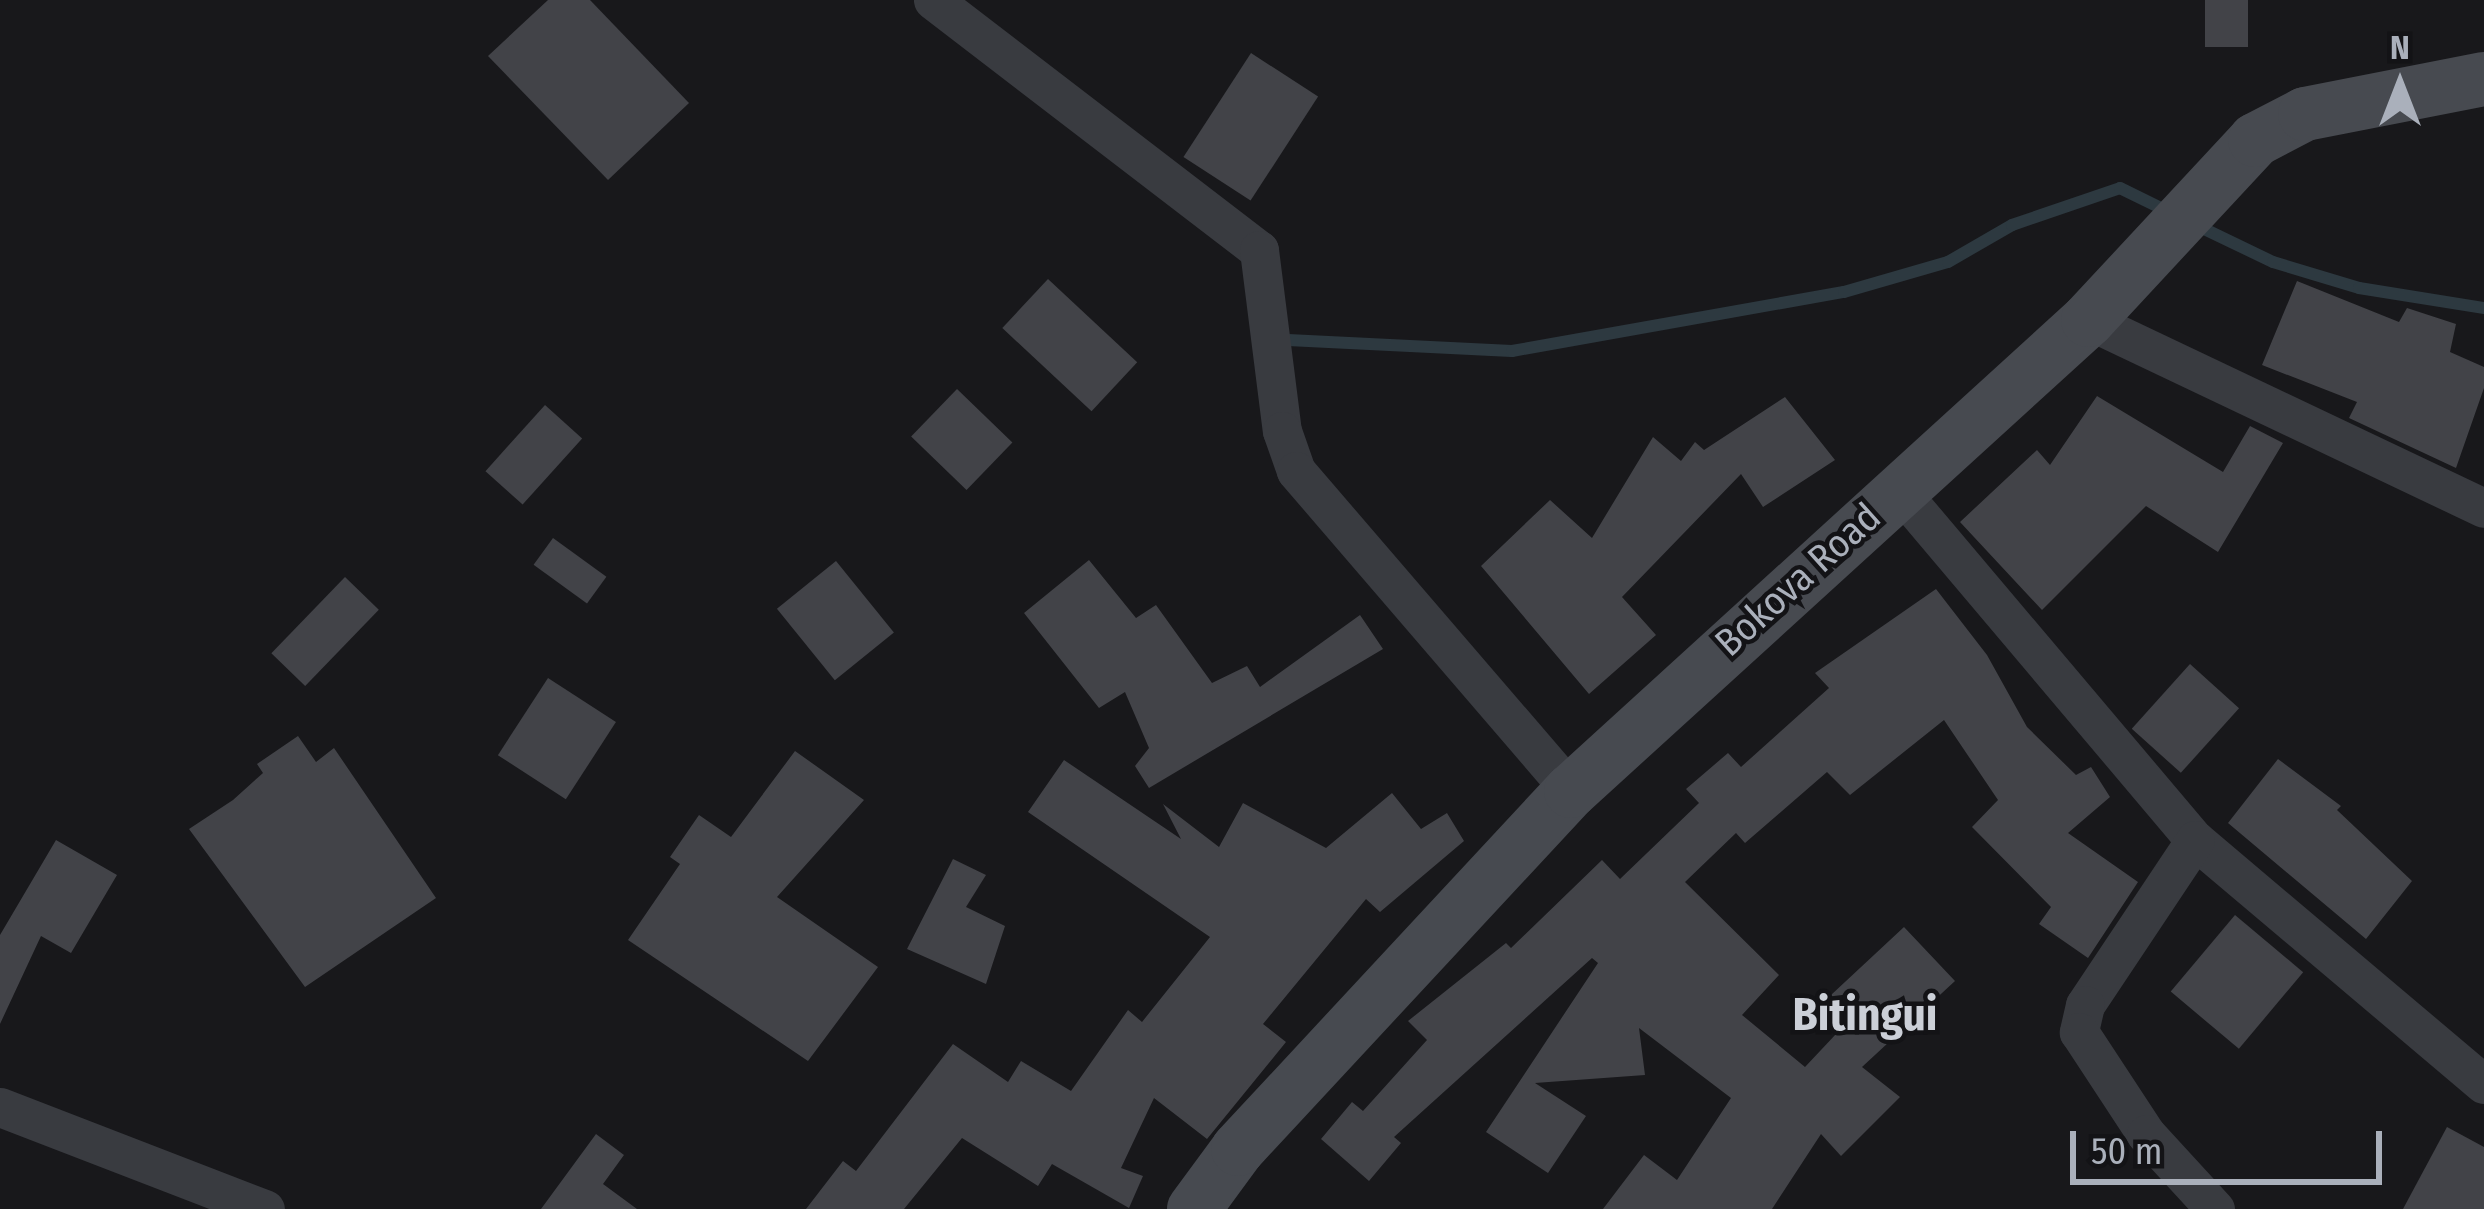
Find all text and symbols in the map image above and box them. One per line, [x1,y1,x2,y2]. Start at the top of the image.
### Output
north arrow [2340,24,2460,144]
text: N [2390,28,2410,68]
street label: Bokova Road [1706,494,1890,666]
district label: Bitingui [1793,989,1937,1043]
scale bar [2076,1107,2388,1181]
text: 50 m [2091,1130,2162,1174]

